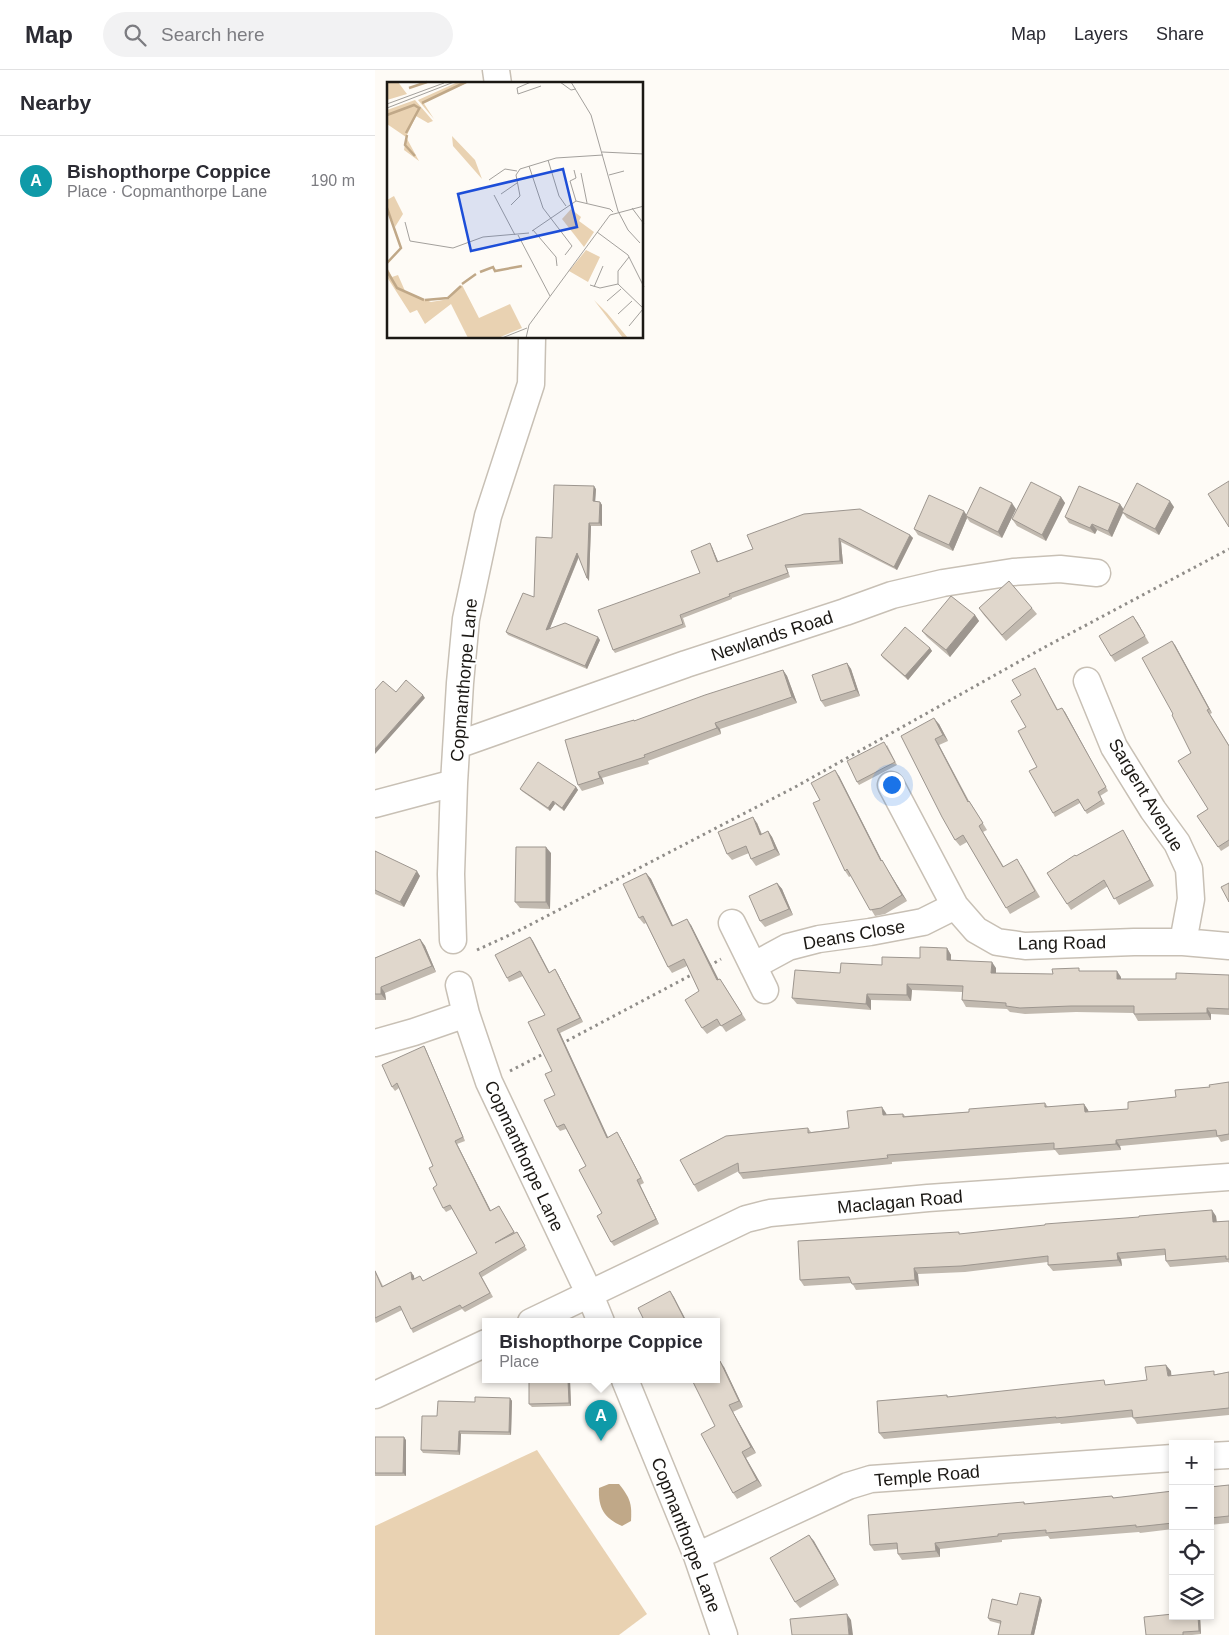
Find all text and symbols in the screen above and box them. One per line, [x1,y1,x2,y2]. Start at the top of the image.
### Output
search box [103,12,453,57]
text: Map [25,21,73,48]
icon: search [121,21,149,49]
text: Search here [161,24,265,45]
text: Map [1011,24,1046,44]
text: Layers [1074,24,1128,44]
text: Share [1156,24,1204,44]
inset map [387,82,644,339]
text: Nearby [20,91,91,114]
text: Bishopthorpe Coppice [67,161,271,182]
text: A [30,172,42,189]
text: 190 m [311,172,355,189]
text: Place · Copmanthorpe Lane [67,183,267,200]
street label: Copmanthorpe Lane [447,597,481,763]
street label: Newlands Road [708,607,836,665]
street label: Sargent Avenue [1105,735,1187,855]
your location [879,772,905,798]
street label: Deans Close [802,916,906,954]
street label: Lang Road [1018,932,1106,954]
street label: Copmanthorpe Lane [480,1077,568,1235]
street label: Maclagan Road [836,1187,964,1217]
popup [482,1318,720,1383]
text: Bishopthorpe Coppice [499,1331,703,1352]
text: Place [499,1353,539,1370]
pin: A [585,1400,617,1441]
map controls [1169,1440,1214,1620]
button: + [1169,1440,1214,1485]
street label: Copmanthorpe Lane [647,1455,725,1615]
street label: Temple Road [873,1461,981,1491]
button: − [1169,1485,1214,1530]
button: locate [1169,1530,1214,1575]
button: layers [1169,1575,1214,1620]

